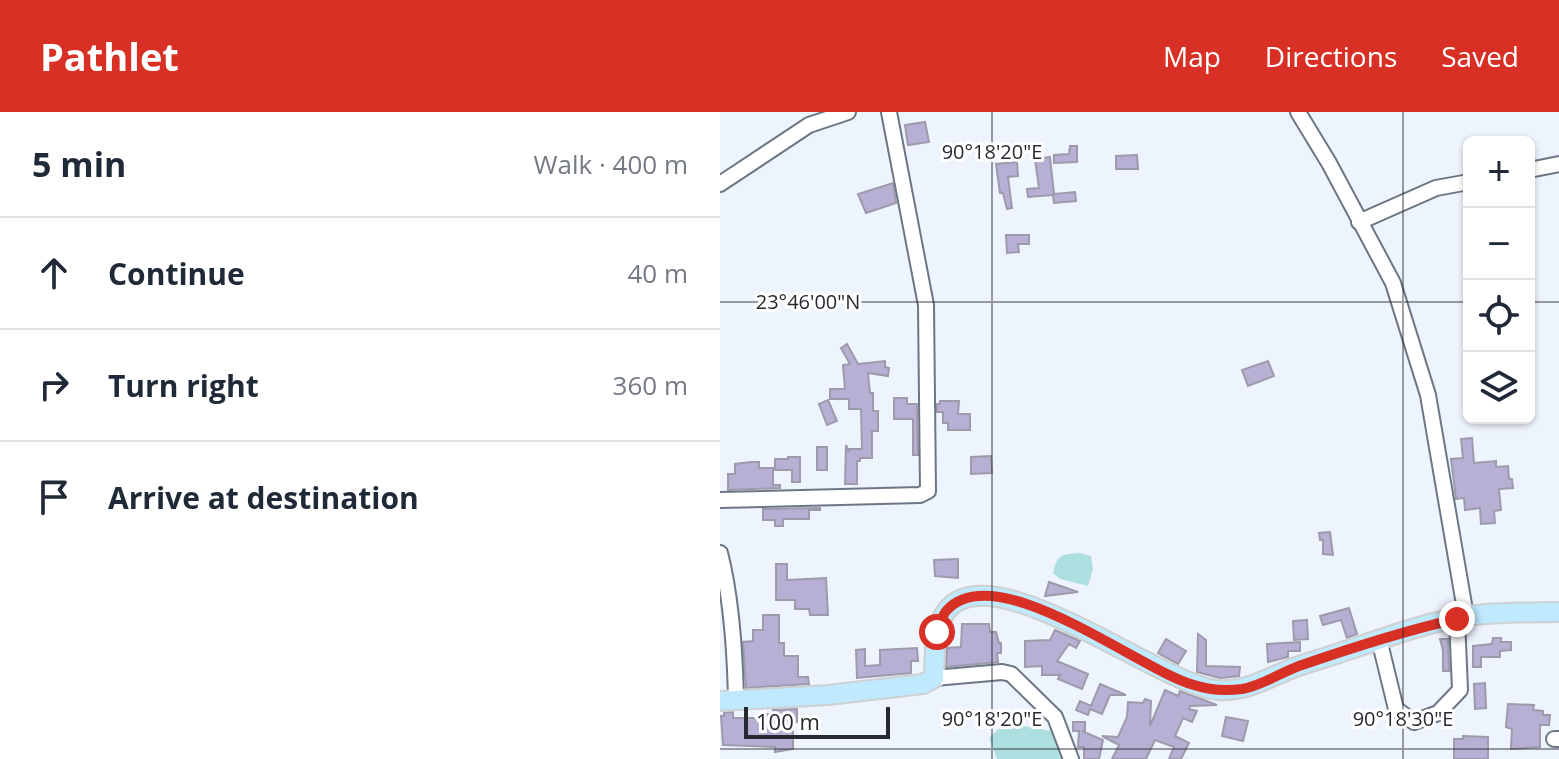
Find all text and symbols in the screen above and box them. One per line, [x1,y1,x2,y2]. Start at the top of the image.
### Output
text: Pathlet [40,30,179,82]
text: Map [1163,37,1221,75]
text: Directions [1265,37,1397,75]
text: Saved [1441,37,1519,75]
map controls [1463,136,1535,424]
button: + [1463,136,1535,208]
text: 90°18'20"E [942,138,1042,165]
text: 5 min [32,141,126,187]
text: Walk · 400 m [534,146,688,182]
button: − [1463,208,1535,280]
icon: ahead [32,251,76,295]
text: Continue [108,253,245,294]
text: 40 m [627,255,688,291]
button: locate [1463,280,1535,352]
text: 23°46'00"N [756,288,860,315]
button: layers [1463,352,1535,424]
icon: right [32,363,76,407]
text: Turn right [108,365,259,406]
text: 360 m [613,367,688,403]
icon: arrive [32,475,76,519]
text: Arrive at destination [108,477,419,518]
route end [1439,601,1475,637]
route start [919,614,955,650]
scale bar [744,703,890,739]
text: 90°18'20"E [942,705,1042,732]
text: 90°18'30"E [1353,705,1453,732]
text: 100 m [756,706,820,736]

